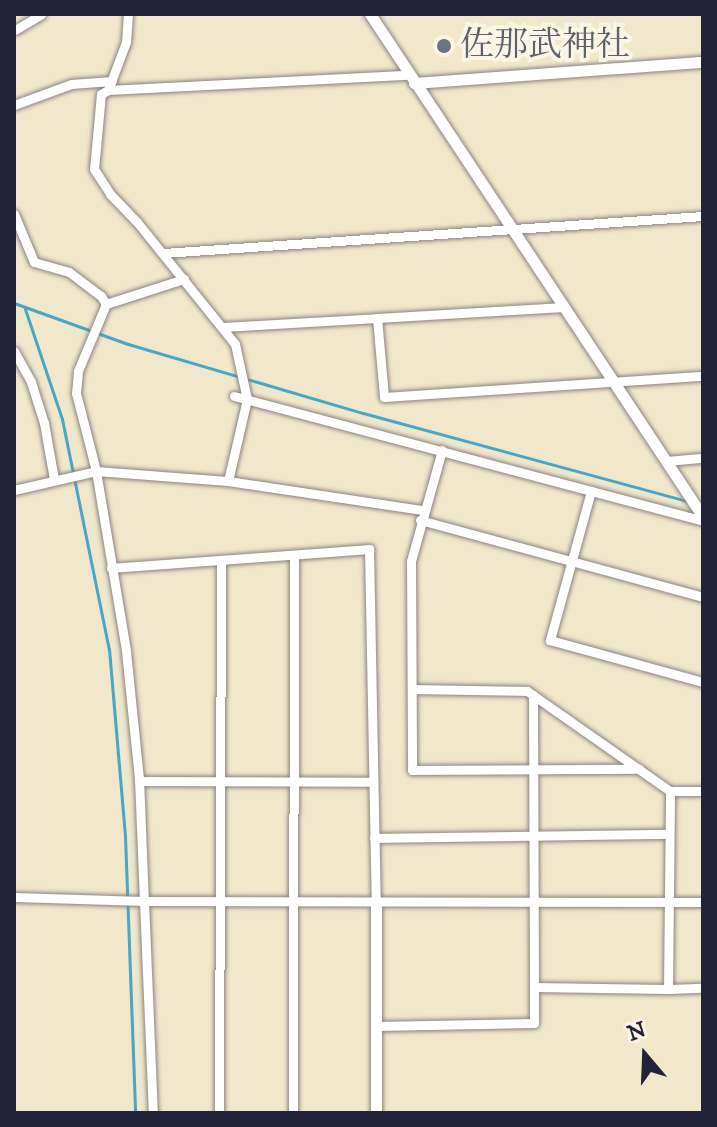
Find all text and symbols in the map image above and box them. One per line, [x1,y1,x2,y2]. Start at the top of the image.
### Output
place label: 佐那武神社 [460,26,630,66]
marker: 佐那武神社 [435,37,453,55]
north arrow [605,1015,685,1095]
text: N [624,1016,650,1048]

